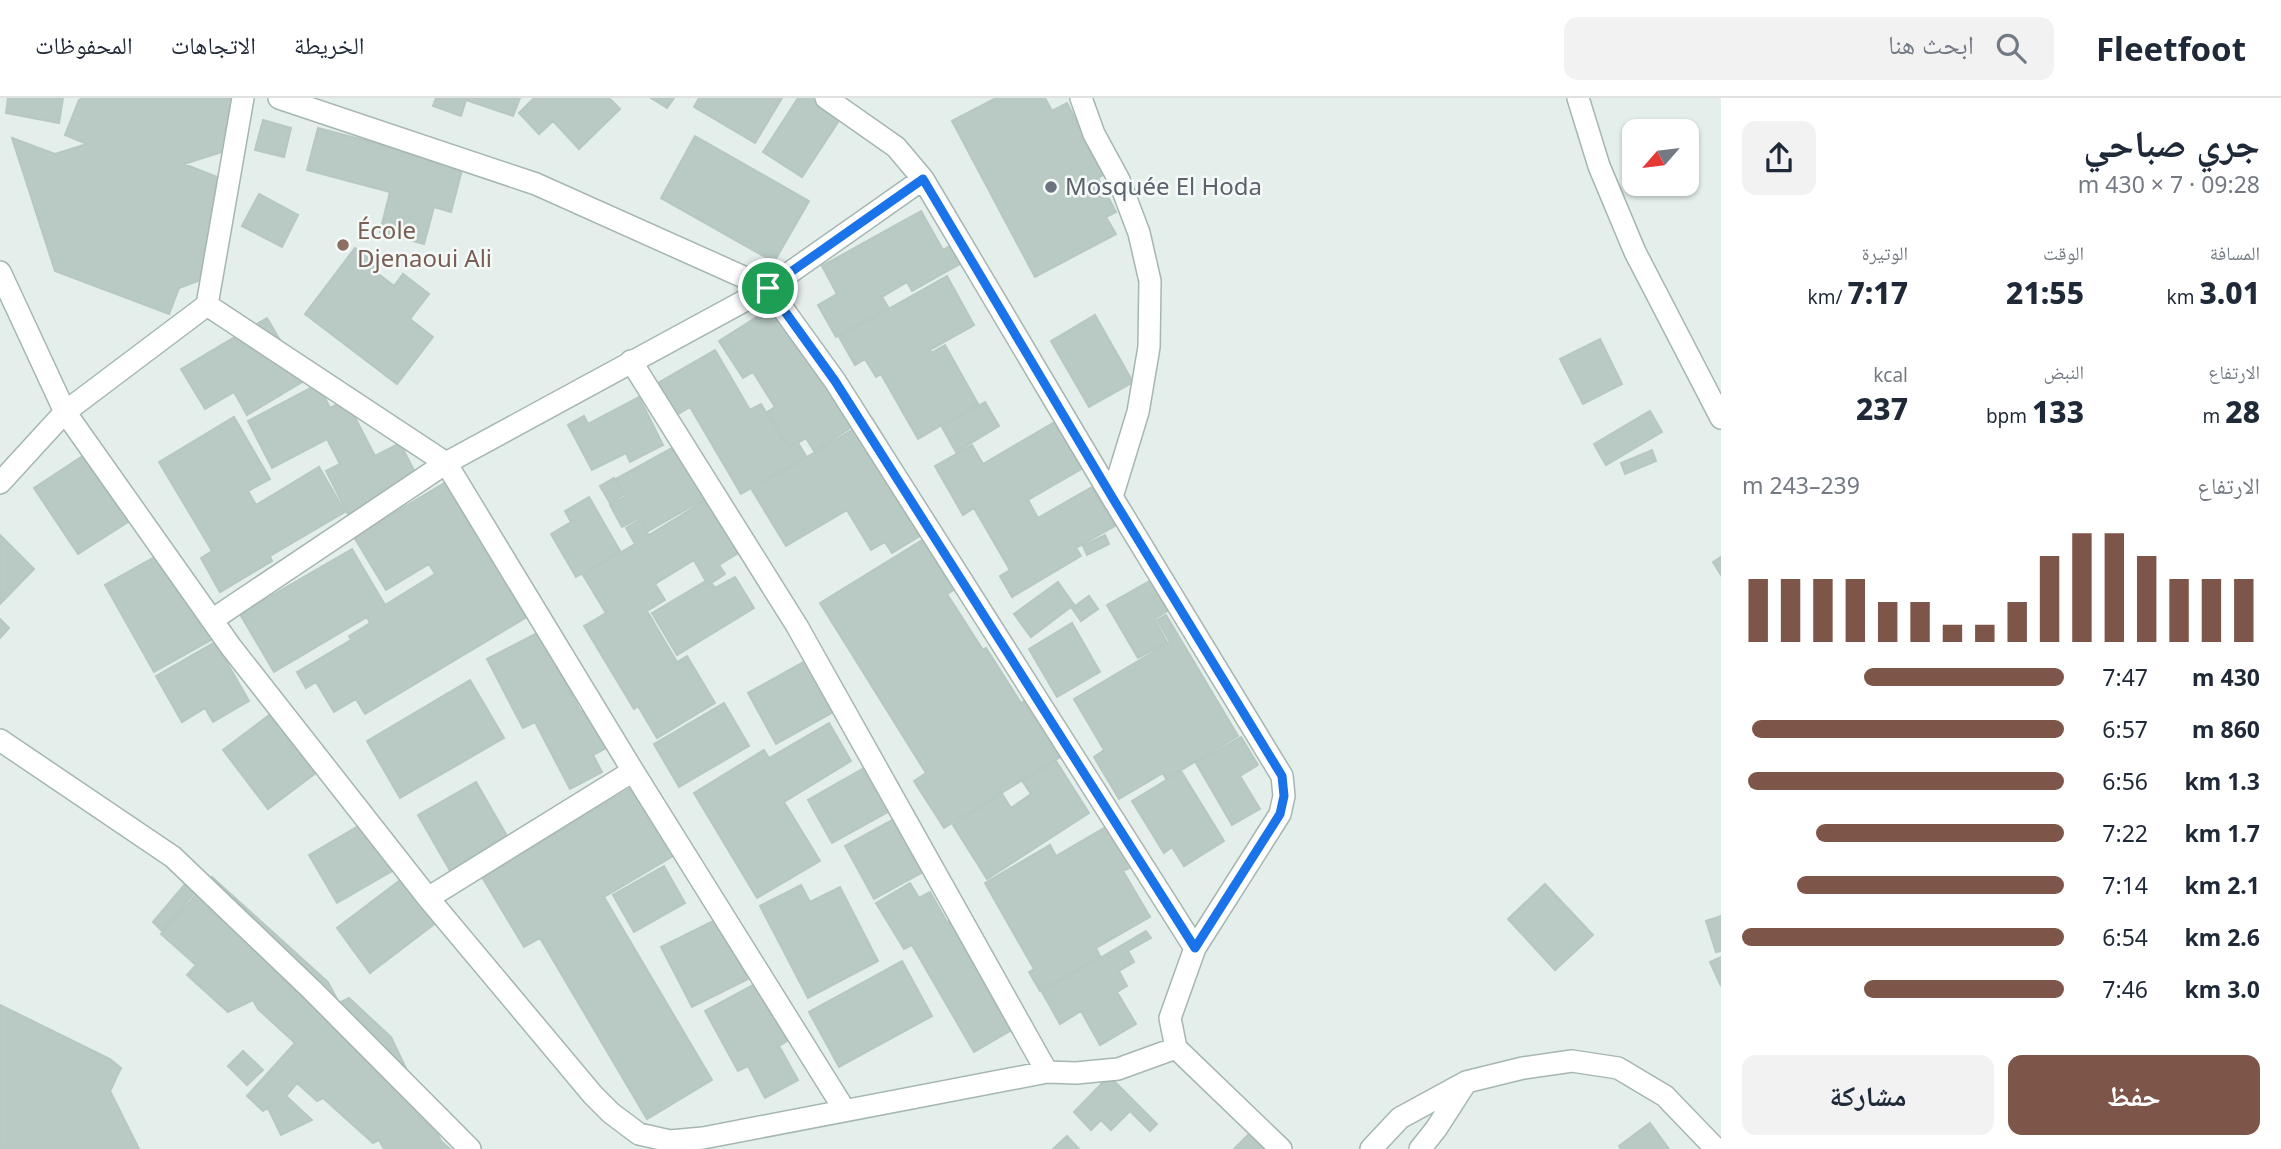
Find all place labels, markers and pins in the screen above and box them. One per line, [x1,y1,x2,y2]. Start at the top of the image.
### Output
place label: Mosquée El Hoda [1065,169,1262,202]
marker: Mosquée El Hoda [1043,179,1059,195]
place label: École Djenaoui Ali [357,213,492,274]
marker: École Djenaoui Ali [335,237,351,253]
pin [738,258,798,318]

